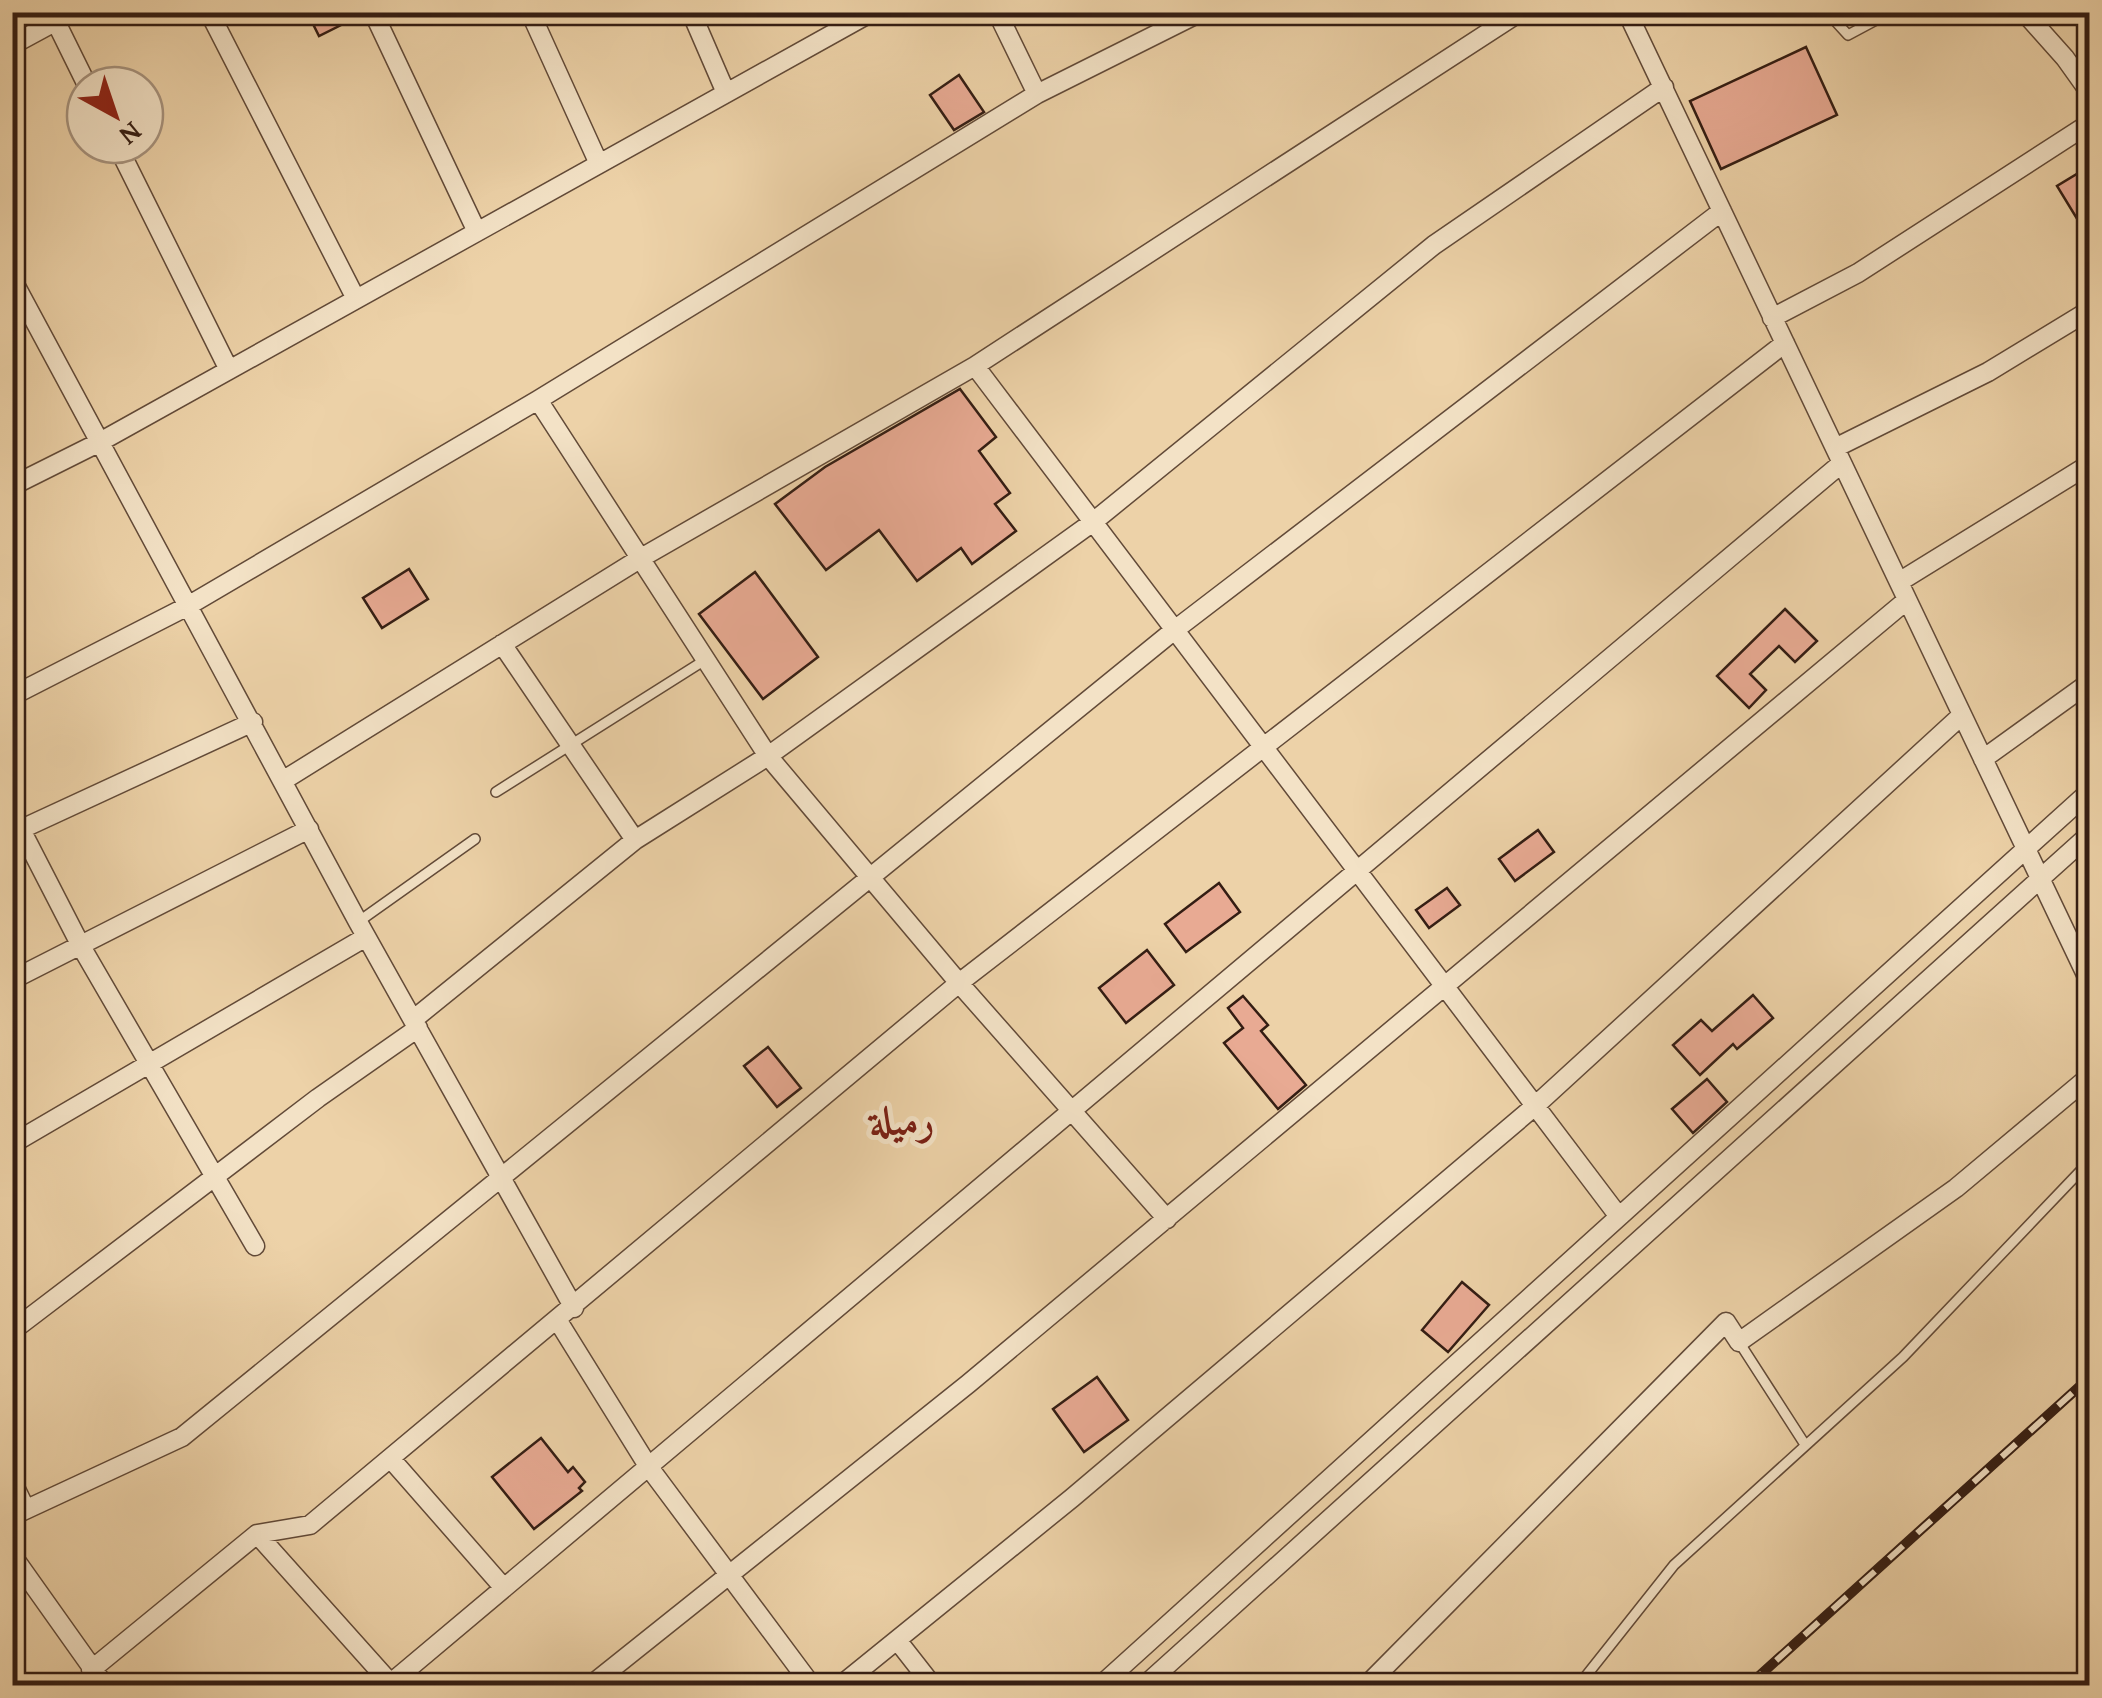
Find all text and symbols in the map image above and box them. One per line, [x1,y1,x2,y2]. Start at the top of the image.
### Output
north arrow [65,65,165,165]
text: N [111,113,152,156]
district label: رميلة [867,1090,934,1149]

